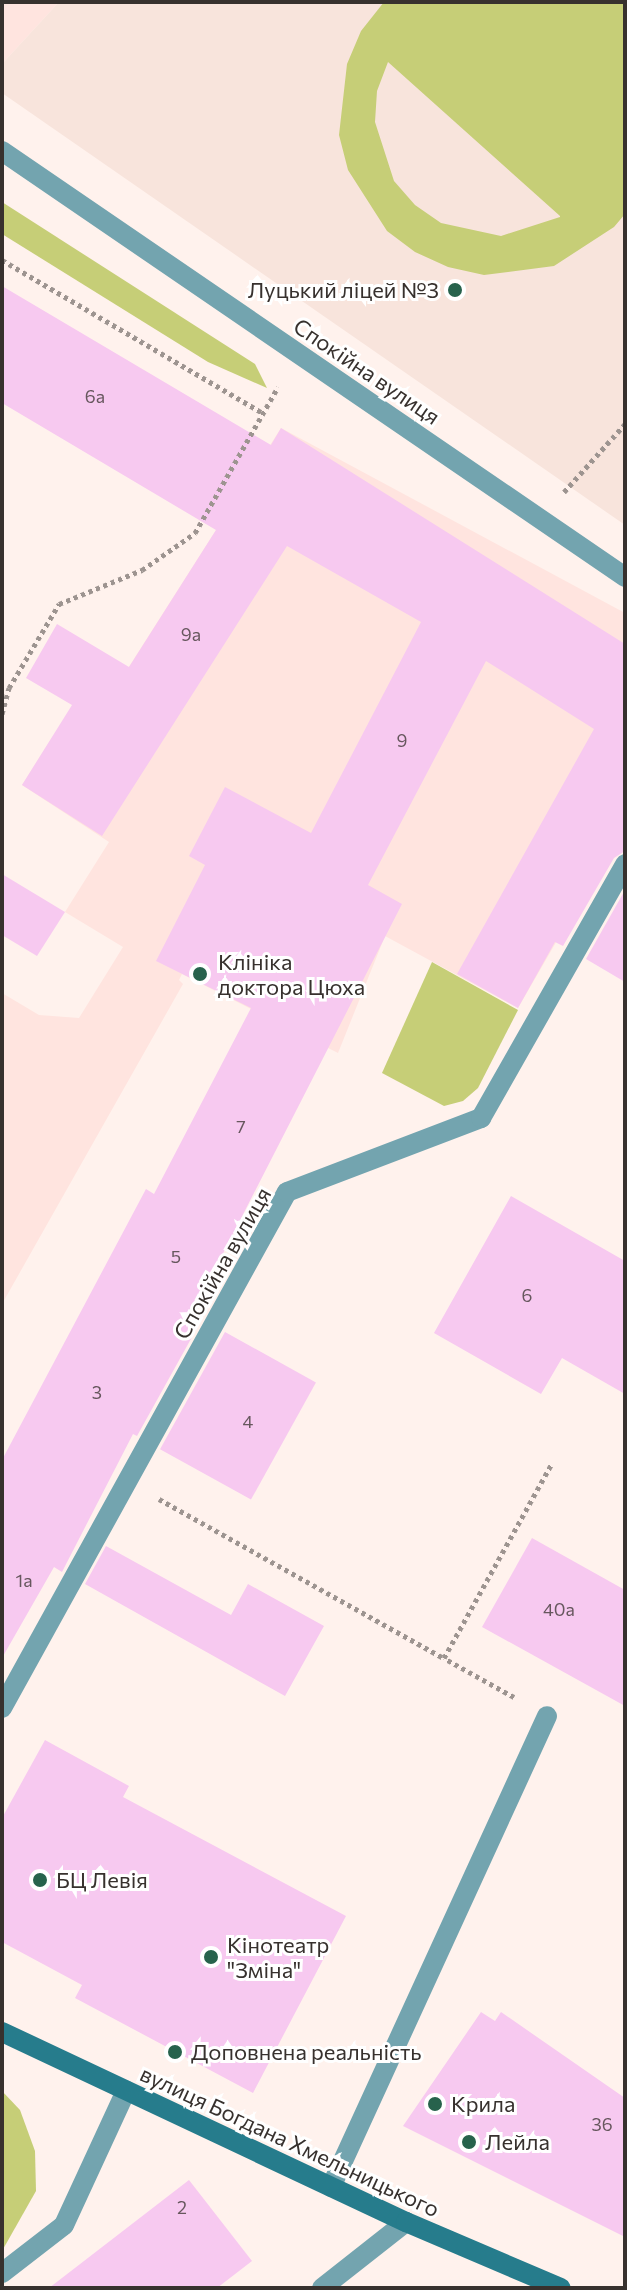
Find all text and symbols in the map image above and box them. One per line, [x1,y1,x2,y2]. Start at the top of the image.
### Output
place label: Луцький ліцей №3 [248,277,439,303]
marker: Луцький ліцей №3 [446,281,464,299]
street label: Спокійна вулиця [289,312,445,430]
house number: 6а [85,385,105,407]
house number: 9а [181,623,201,645]
house number: 9 [397,729,407,751]
place label: Клініка доктора Цюха [218,948,365,1000]
marker: Клініка доктора Цюха [189,963,211,985]
house number: 7 [236,1115,246,1137]
street label: Спокійна вулиця [168,1182,276,1344]
house number: 5 [171,1245,181,1267]
house number: 6 [522,1284,532,1306]
house number: 3 [92,1381,102,1403]
house number: 4 [243,1410,253,1432]
house number: 1а [15,1569,33,1591]
house number: 40а [543,1598,575,1620]
place label: БЦ Левія [56,1867,148,1893]
marker: БЦ Левія [31,1871,49,1889]
place label: Кінотеатр "Зміна" [227,1931,329,1982]
marker: Кінотеатр "Зміна" [202,1948,220,1966]
place label: Доповнена реальність [191,2039,422,2065]
marker: Доповнена реальність [166,2043,184,2061]
street label: вулиця Богдана Хмельницького [136,2060,444,2222]
place label: Крила [451,2091,515,2117]
marker: Крила [426,2095,444,2113]
house number: 36 [591,2113,613,2135]
place label: Лейла [485,2129,550,2155]
marker: Лейла [460,2133,478,2151]
house number: 2 [177,2196,187,2218]

